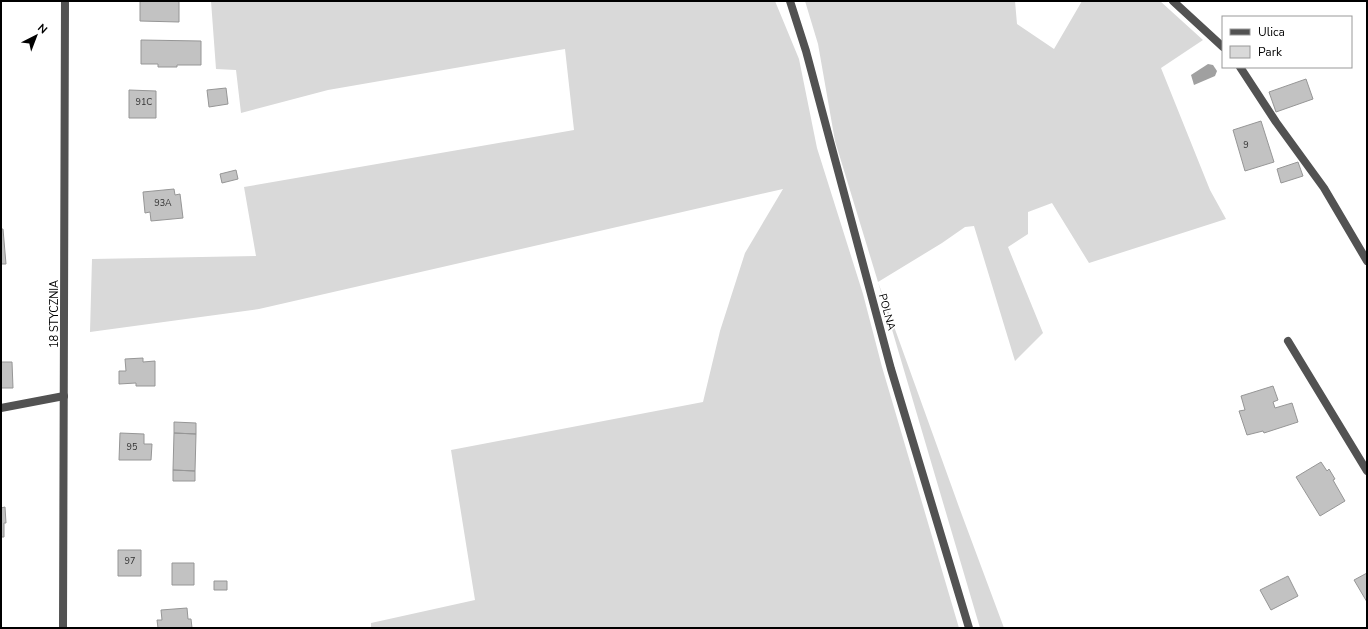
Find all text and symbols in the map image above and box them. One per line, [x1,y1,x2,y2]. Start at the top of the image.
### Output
north arrow [16,16,56,56]
legend [1222,16,1352,68]
text: N [34,21,50,37]
text: Ulica [1258,24,1285,40]
text: Park [1258,44,1283,60]
house number: 91C [136,96,152,108]
house number: 9 [1243,139,1249,151]
house number: 93A [154,197,172,209]
street label: 18 STYCZNIA [47,280,62,348]
street label: POLNA [875,292,899,332]
house number: 95 [127,441,137,453]
house number: 97 [125,555,135,567]

